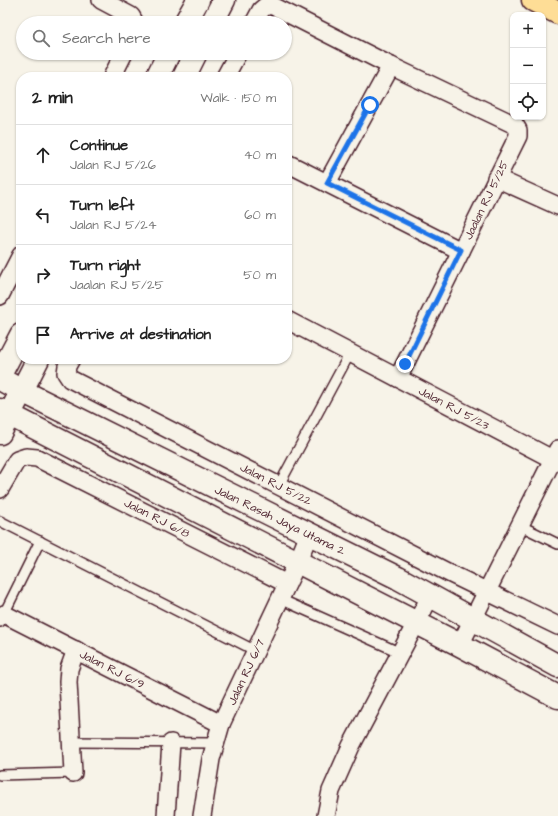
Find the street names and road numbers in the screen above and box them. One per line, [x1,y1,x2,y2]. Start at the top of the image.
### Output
street label: Jaalan RJ 5/25 [460,157,513,243]
street label: Jalan RJ 5/23 [415,383,492,434]
street label: Jalan RJ 5/22 [237,459,315,510]
street label: Jalan Rasah Jaya Utama 2 [211,481,348,561]
street label: Jalan RJ 6/8 [121,495,193,542]
street label: Jalan RJ 6/7 [224,636,269,708]
street label: Jalan RJ 6/9 [76,646,147,693]

